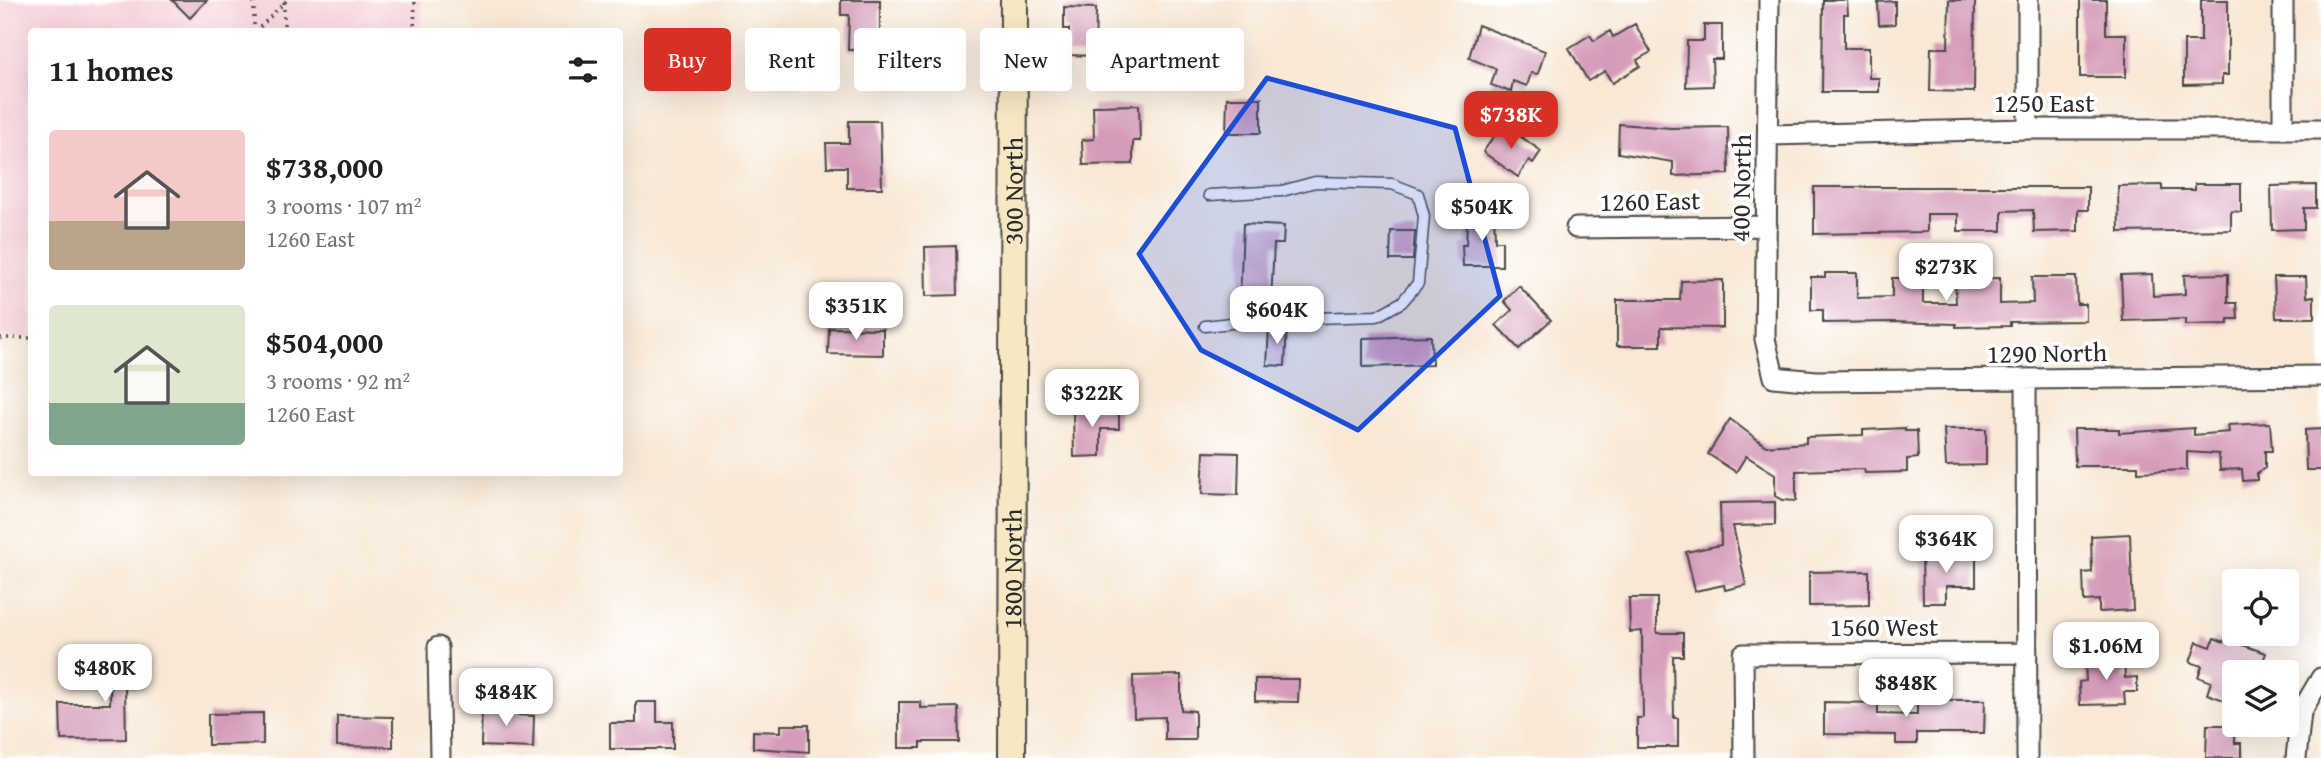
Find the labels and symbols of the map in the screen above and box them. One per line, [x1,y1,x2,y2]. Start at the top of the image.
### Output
street label: 1250 East [1994,83,2094,122]
pin: $738K [1462,92,1560,151]
street label: 400 North [1720,133,1761,242]
street label: 300 North [993,136,1033,245]
street label: 1260 East [1599,180,1701,221]
pin: $504K [1433,184,1531,243]
pin: $273K [1897,244,1995,303]
pin: $351K [807,282,905,342]
pin: $604K [1228,286,1326,346]
street label: 1290 North [1986,332,2108,373]
pin: $322K [1043,370,1141,429]
street label: 1800 North [992,508,1032,629]
pin: $364K [1897,516,1995,575]
street label: 1560 West [1830,607,1938,646]
pin: $1.06M [2049,622,2163,682]
pin: $480K [56,644,154,704]
pin: $848K [1857,660,1955,719]
pin: $484K [457,668,555,728]

